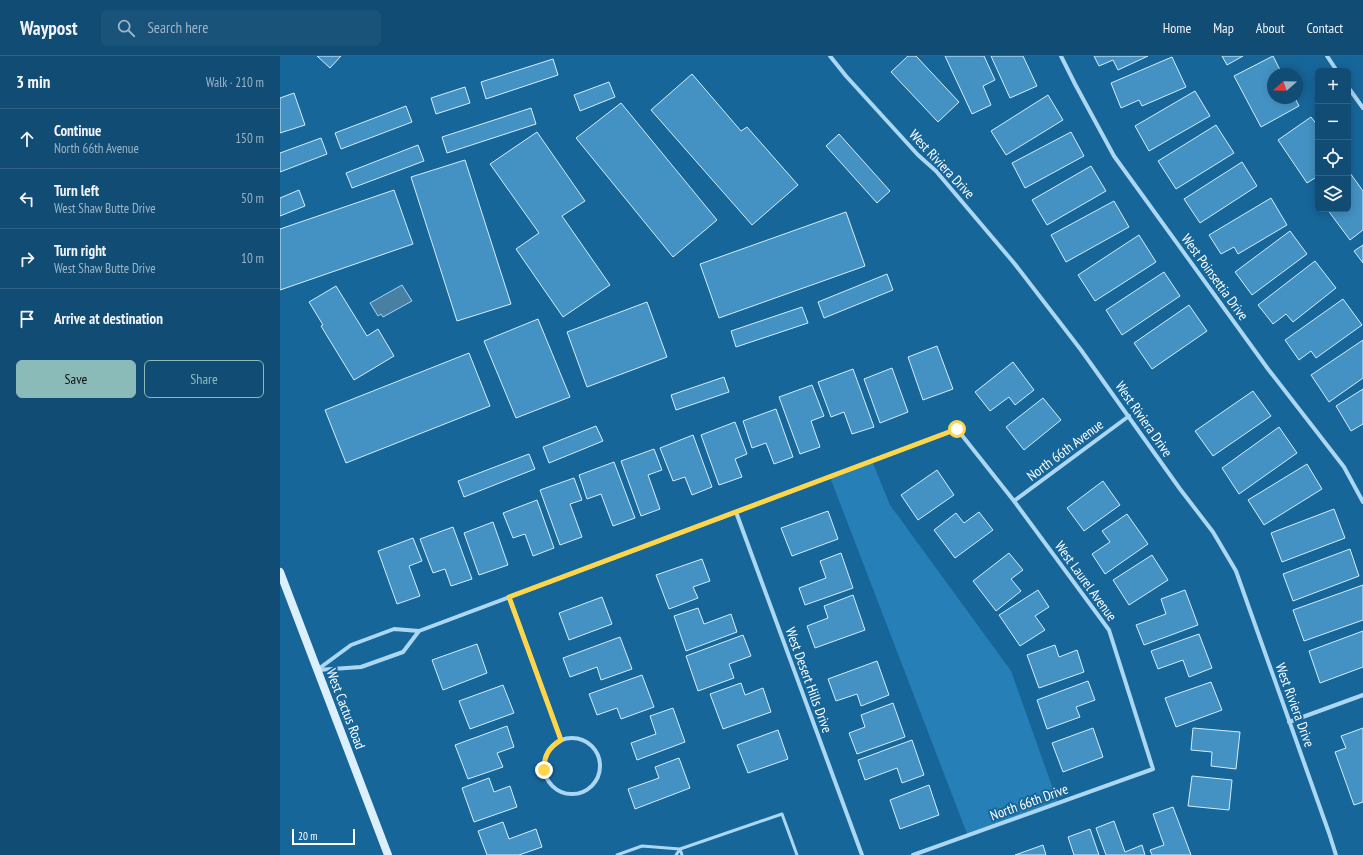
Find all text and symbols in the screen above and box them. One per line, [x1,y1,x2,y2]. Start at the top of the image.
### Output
search box [101,10,381,46]
text: Waypost [20,16,77,40]
icon: search [115,17,137,39]
text: Search here [147,18,208,37]
text: Home [1163,19,1191,37]
text: Map [1213,19,1234,37]
text: About [1256,19,1285,37]
text: Contact [1307,19,1343,37]
north arrow [1267,68,1303,104]
map controls [1315,68,1351,212]
button: + [1315,68,1351,104]
text: 3 min [16,71,50,93]
text: Walk · 210 m [206,74,264,91]
button: − [1315,104,1351,140]
text: Continue [54,121,101,140]
street label: West Riviera Drive [905,126,979,203]
icon: ahead [16,128,38,150]
text: 150 m [235,130,264,147]
text: North 66th Avenue [54,140,139,157]
button: locate [1315,140,1351,176]
button: layers [1315,176,1351,212]
text: Turn left [54,181,99,200]
icon: left [16,188,38,210]
text: 50 m [241,190,264,207]
text: West Shaw Butte Drive [54,200,156,217]
street label: West Poinsettia Drive [1178,230,1253,324]
text: Turn right [54,241,106,260]
icon: right [16,248,38,270]
text: 10 m [241,250,264,267]
text: West Shaw Butte Drive [54,260,156,277]
icon: arrive [16,308,38,330]
text: Arrive at destination [54,309,163,328]
button: Save [16,360,136,398]
button: Share [144,360,264,398]
street label: West Riviera Drive [1111,378,1177,460]
street label: North 66th Avenue [1023,415,1107,485]
route start [948,420,966,438]
street label: West Laurel Avenue [1051,538,1121,625]
street label: West Desert Hills Drive [782,625,837,735]
street label: West Riviera Drive [1271,661,1319,750]
street label: West Cactus Road [322,666,370,752]
route end [535,761,553,779]
street label: North 66th Drive [988,779,1071,824]
scale bar [292,827,355,846]
text: 20 m [298,829,317,843]

